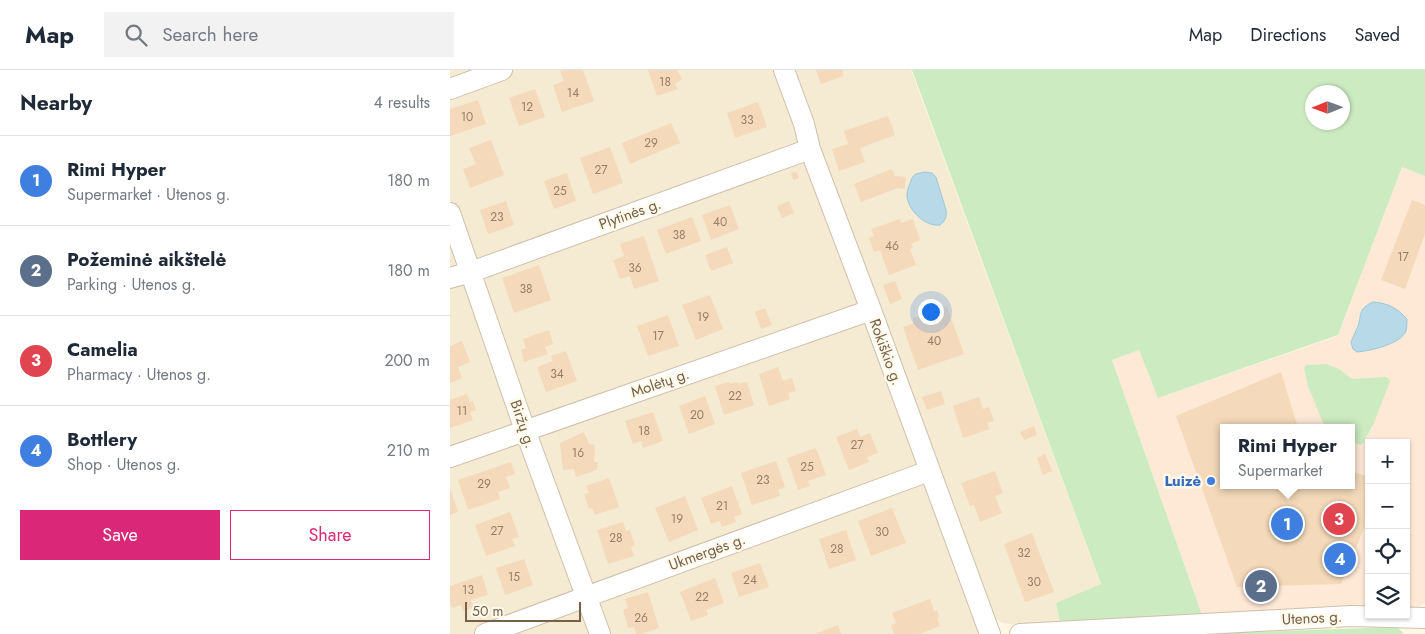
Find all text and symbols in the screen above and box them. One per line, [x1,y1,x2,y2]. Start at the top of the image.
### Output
search box [104,12,454,57]
text: Map [25,17,74,52]
icon: search [122,21,150,49]
text: Search here [162,21,258,48]
text: Map [1189,22,1222,48]
text: Directions [1250,22,1326,48]
text: Saved [1354,22,1400,48]
house number: 18 [659,73,671,91]
house number: 14 [567,84,579,102]
north arrow [1305,85,1350,130]
text: Nearby [20,88,92,118]
text: 4 results [374,91,430,114]
house number: 12 [521,98,533,116]
house number: 10 [461,108,473,126]
house number: 33 [740,111,754,129]
house number: 29 [644,134,658,152]
text: Rimi Hyper [67,156,166,183]
house number: 27 [594,161,608,179]
text: 1 [32,169,40,192]
text: 180 m [387,169,430,192]
house number: 25 [553,182,567,200]
text: Supermarket · Utenos g. [67,183,230,206]
street label: Plytinės g. [596,193,664,235]
house number: 23 [490,208,504,226]
house number: 40 [713,213,727,231]
house number: 38 [672,226,686,244]
house number: 46 [885,237,899,255]
text: Požeminė aikštelė [67,246,226,273]
house number: 17 [1397,248,1410,266]
text: 2 [31,259,41,282]
text: 180 m [387,259,430,282]
house number: 36 [628,259,642,277]
text: Parking · Utenos g. [67,273,196,296]
house number: 38 [519,280,533,298]
your location [918,299,944,325]
house number: 19 [697,308,709,326]
street label: Rokiškio g. [864,316,908,388]
house number: 17 [652,327,665,345]
house number: 40 [927,332,941,350]
text: Camelia [67,336,138,363]
text: 3 [31,349,41,372]
text: 200 m [384,349,430,372]
text: Pharmacy · Utenos g. [67,363,211,386]
street label: Molėtų g. [628,363,692,403]
house number: 34 [550,365,564,383]
house number: 22 [728,387,742,405]
street label: Biržų g. [505,397,541,451]
house number: 11 [457,402,467,420]
house number: 20 [690,406,704,424]
house number: 18 [638,422,650,440]
popup [1220,424,1355,489]
text: Bottlery [67,426,137,453]
text: Rimi Hyper [1238,432,1337,459]
house number: 27 [850,436,864,454]
text: 4 [30,439,42,462]
text: 210 m [387,439,430,462]
map controls [1365,439,1410,619]
button: + [1365,439,1410,484]
house number: 16 [572,444,584,462]
text: Shop · Utenos g. [67,453,181,476]
house number: 25 [800,458,814,476]
text: Supermarket [1238,459,1322,482]
place label: Luizė [1164,470,1201,492]
house number: 23 [756,471,770,489]
house number: 29 [477,475,491,493]
marker: Luizė [1205,475,1217,487]
button: − [1365,484,1410,529]
house number: 21 [716,497,728,515]
pin: 3 [1323,500,1355,538]
pin: 1 [1271,505,1303,543]
button: Save [20,510,220,560]
button: Share [230,510,430,560]
house number: 19 [671,510,683,528]
house number: 27 [490,522,504,540]
house number: 30 [875,523,889,541]
street label: Ukmergės g. [666,528,748,576]
house number: 28 [609,529,623,547]
button: locate [1365,529,1410,574]
house number: 28 [830,540,844,558]
pin: 4 [1324,540,1356,578]
house number: 32 [1017,544,1031,562]
pin: 2 [1245,567,1277,605]
house number: 15 [508,568,520,586]
house number: 24 [743,571,757,589]
house number: 30 [1027,573,1041,591]
button: layers [1365,574,1410,619]
house number: 13 [462,581,474,599]
house number: 22 [695,588,709,606]
scale bar [465,599,581,622]
text: 50 m [472,601,503,621]
street label: Utenos g. [1281,605,1343,631]
house number: 26 [634,609,648,627]

